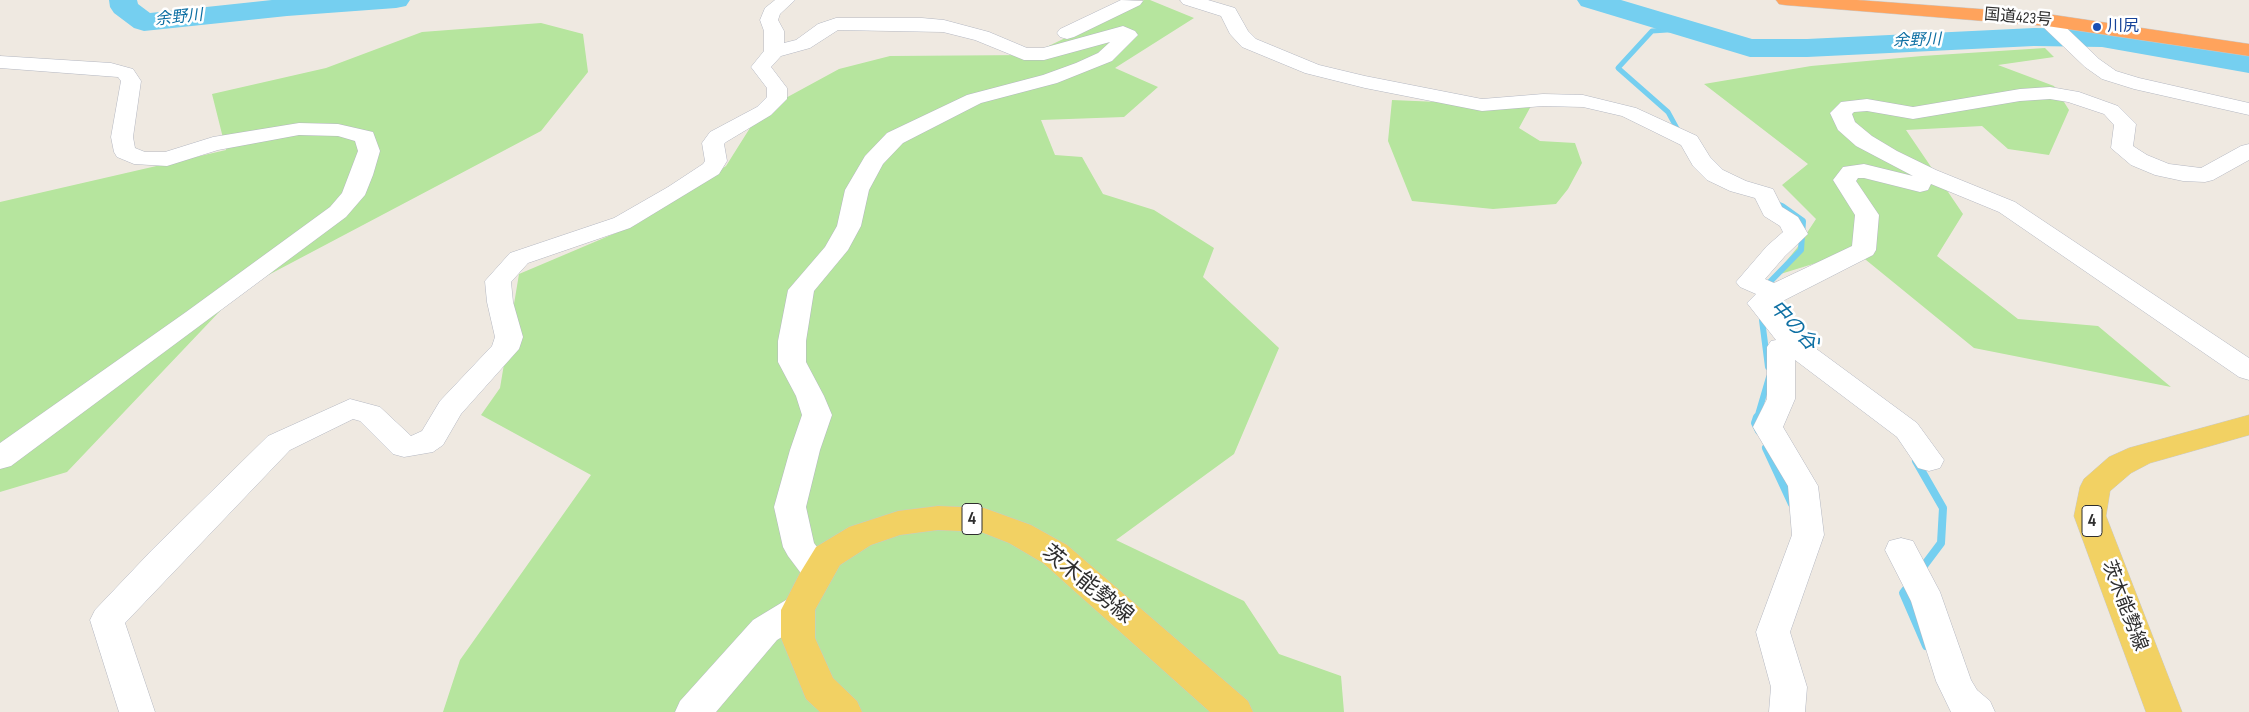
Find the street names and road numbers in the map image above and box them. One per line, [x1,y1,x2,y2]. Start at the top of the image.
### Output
street label: 国道423号 [1983,5,2053,31]
road number: 4 [962,504,982,534]
road number: 4 [2082,506,2102,536]
street label: 茨木能勢線 [1036,540,1138,630]
street label: 茨木能勢線 [2096,558,2152,654]

